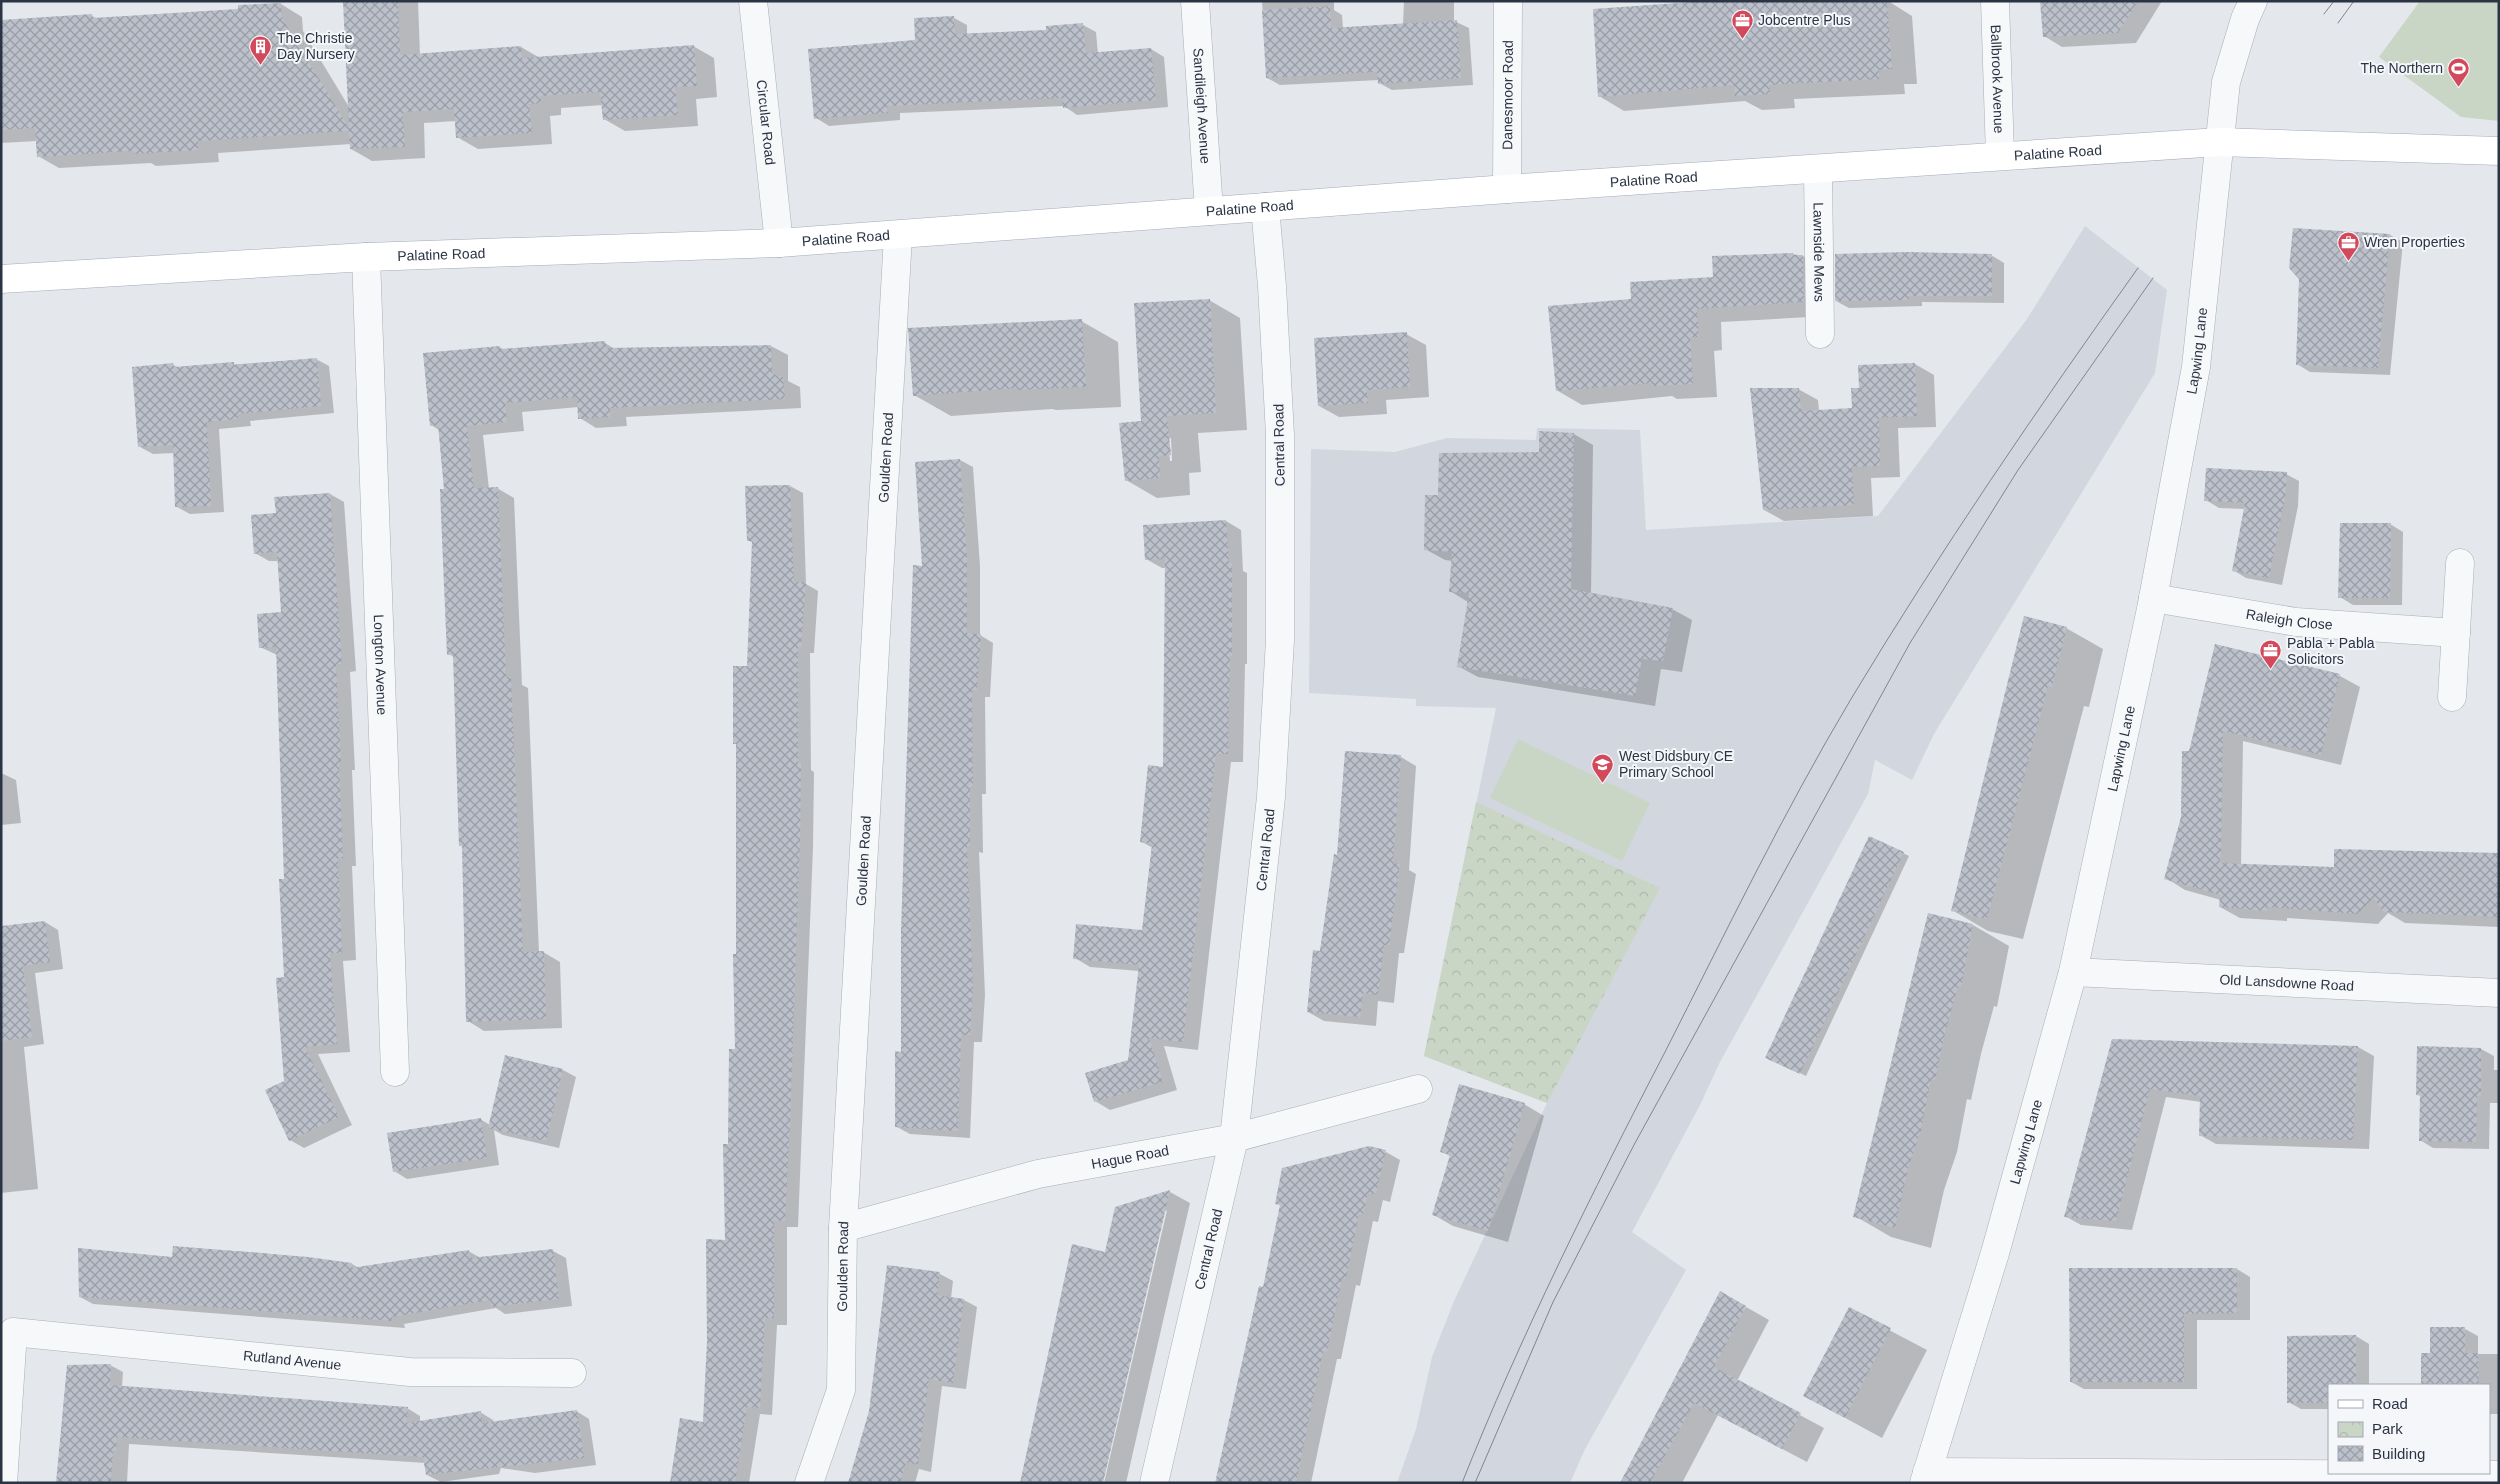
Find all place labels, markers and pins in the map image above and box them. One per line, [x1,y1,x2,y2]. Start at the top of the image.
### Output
office icon: Jobcentre Plus [1730,8,1754,39]
place label: Jobcentre Plus [1758,12,1851,28]
place label: The Christie Day Nursery [277,30,355,62]
building icon: The Christie Day Nursery [249,34,273,65]
sports icon: The Northern [2447,56,2471,87]
place label: The Northern [2361,60,2443,76]
office icon: Wren Properties [2336,230,2360,261]
place label: Wren Properties [2364,234,2465,250]
place label: Pabla + Pabla Solicitors [2287,635,2375,667]
office icon: Pabla + Pabla Solicitors [2259,639,2283,670]
place label: West Didsbury CE Primary School [1619,748,1733,780]
school or university icon: West Didsbury CE Primary School [1591,752,1615,783]

